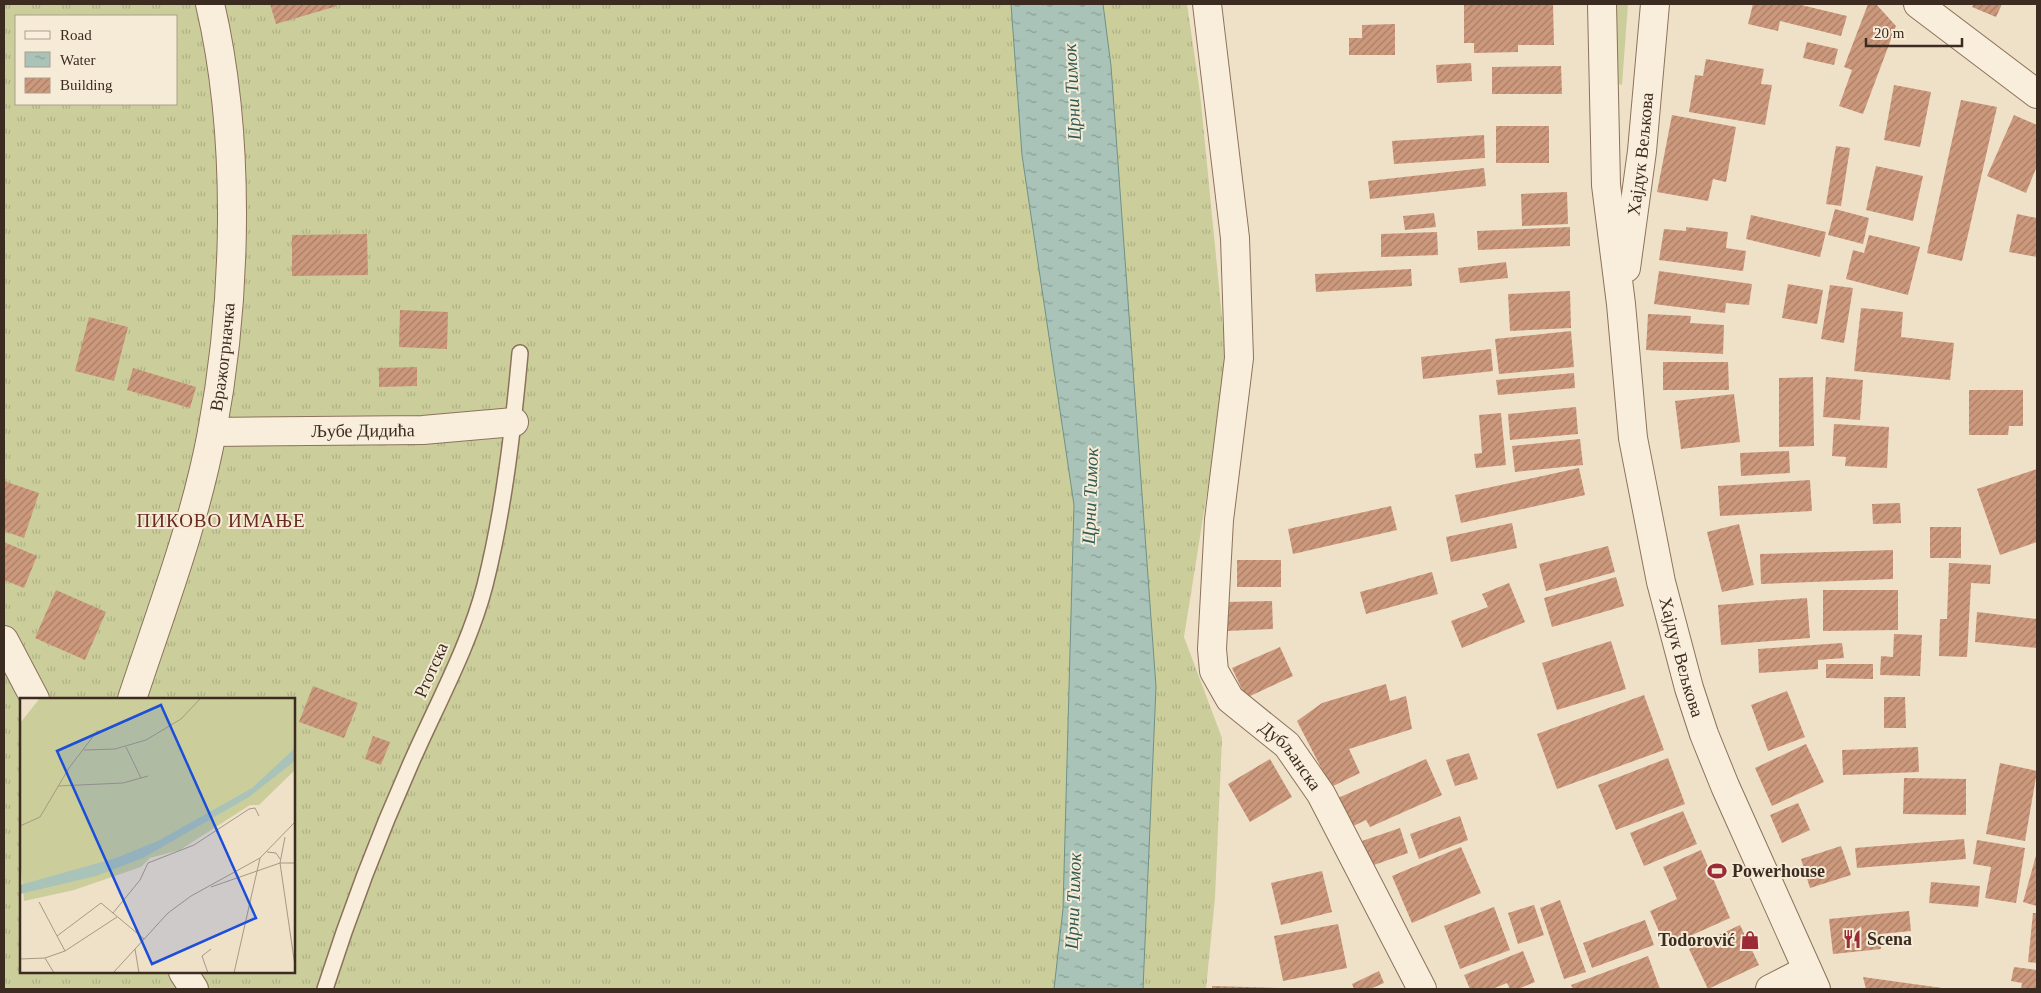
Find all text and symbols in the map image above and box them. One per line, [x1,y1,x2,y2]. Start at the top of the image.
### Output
legend [15,15,178,105]
scale bar [1866,15,1962,47]
text: 20 m [1874,25,1905,41]
text: Road [60,27,92,43]
water label: Црни Тимок [1059,42,1085,142]
text: Water [60,52,95,68]
text: Building [60,77,113,93]
street label: Хајдук Вељкова [1623,92,1657,217]
street label: Вражогрначка [206,302,239,413]
street label: Љубе Дидића [311,420,415,441]
water label: Црни Тимок [1078,446,1102,546]
district label: ПИКОВО ИМАЊЕ [136,510,306,531]
street label: Хајдук Вељкова [1655,595,1708,720]
street label: Рготска [410,639,452,701]
inset map [20,698,295,973]
street label: Дубљанска [1255,717,1325,794]
water label: Црни Тимок [1061,851,1085,951]
sports icon: Powerhouse [1706,860,1728,882]
place label: Powerhouse [1732,861,1825,881]
restaurant icon: Scena [1841,928,1863,950]
shop icon: Todorović [1739,929,1761,951]
place label: Scena [1867,929,1912,949]
place label: Todorović [1658,930,1735,950]

